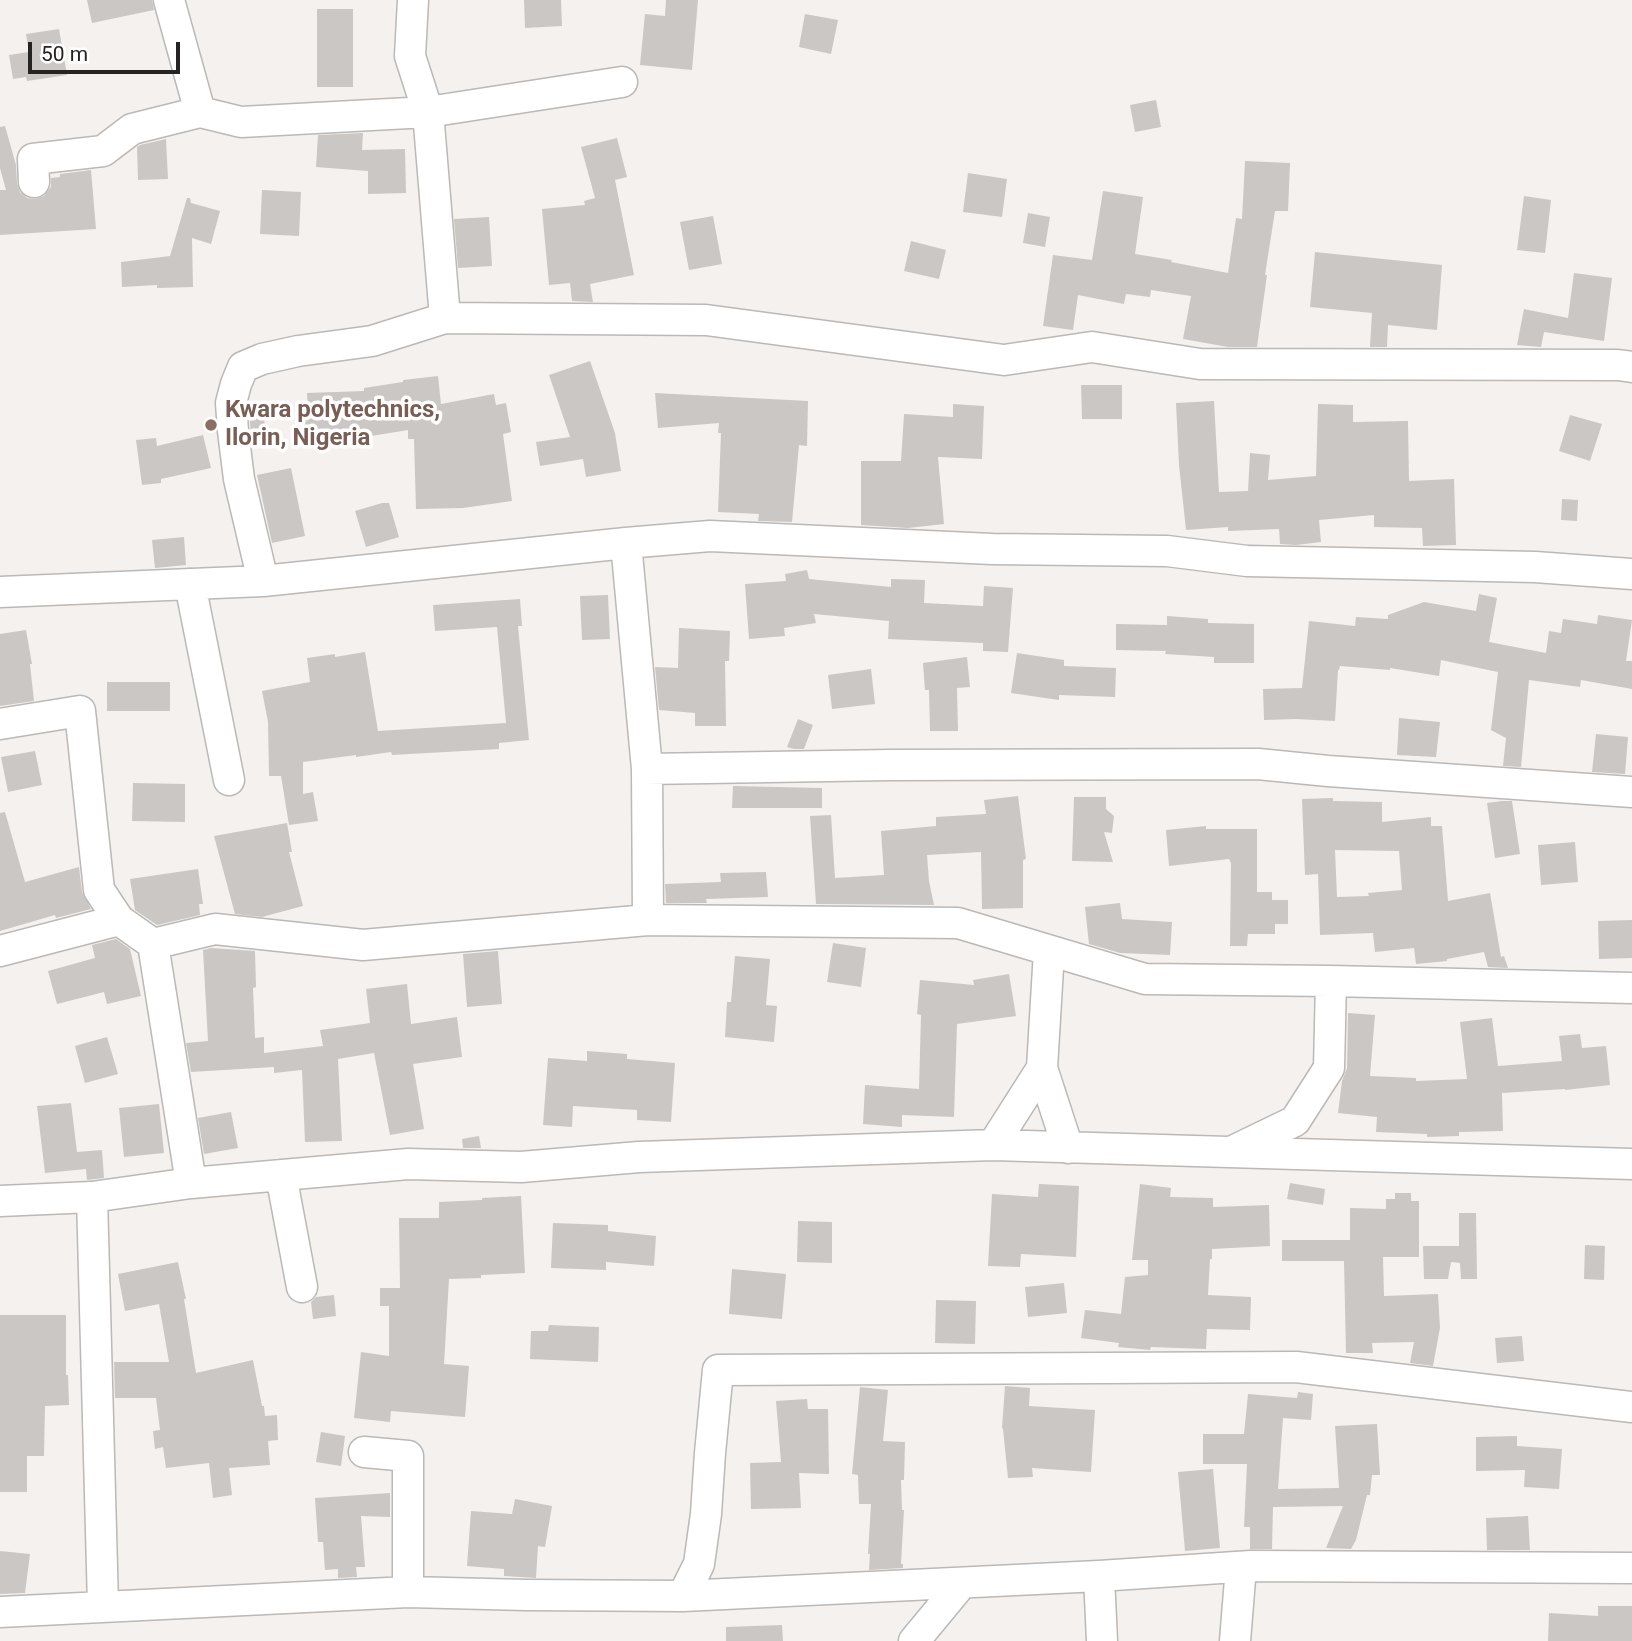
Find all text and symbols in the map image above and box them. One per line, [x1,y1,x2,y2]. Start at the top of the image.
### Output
scale bar [32,28,184,72]
text: 50 m [41,42,88,66]
place label: Kwara polytechnics, Ilorin, Nigeria [225,397,440,453]
marker: Kwara polytechnics, Ilorin, Nigeria [203,417,219,433]

